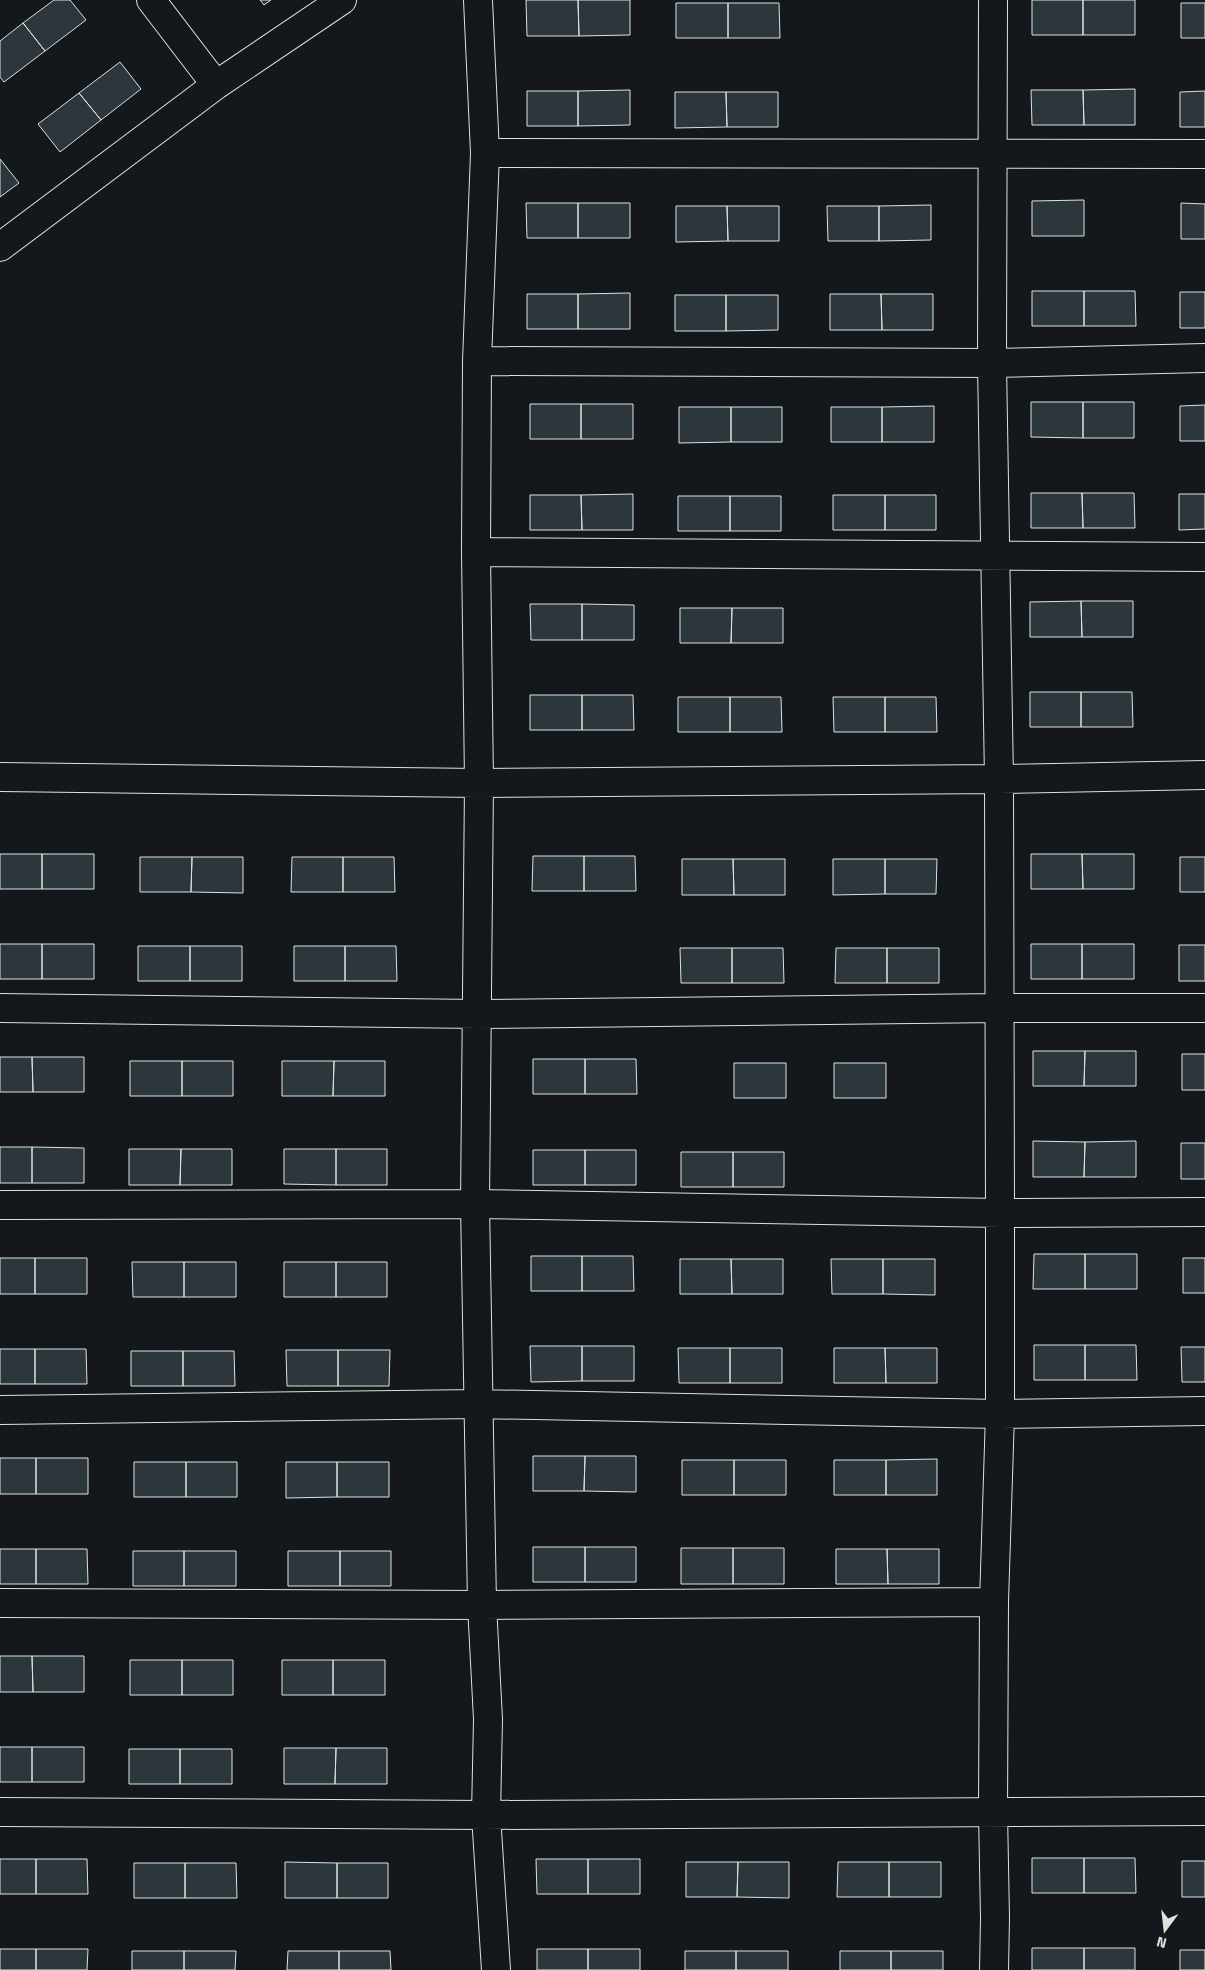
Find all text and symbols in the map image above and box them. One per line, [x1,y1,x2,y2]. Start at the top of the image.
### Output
north arrow [1140,1905,1190,1955]
text: N [1154,1932,1169,1954]

